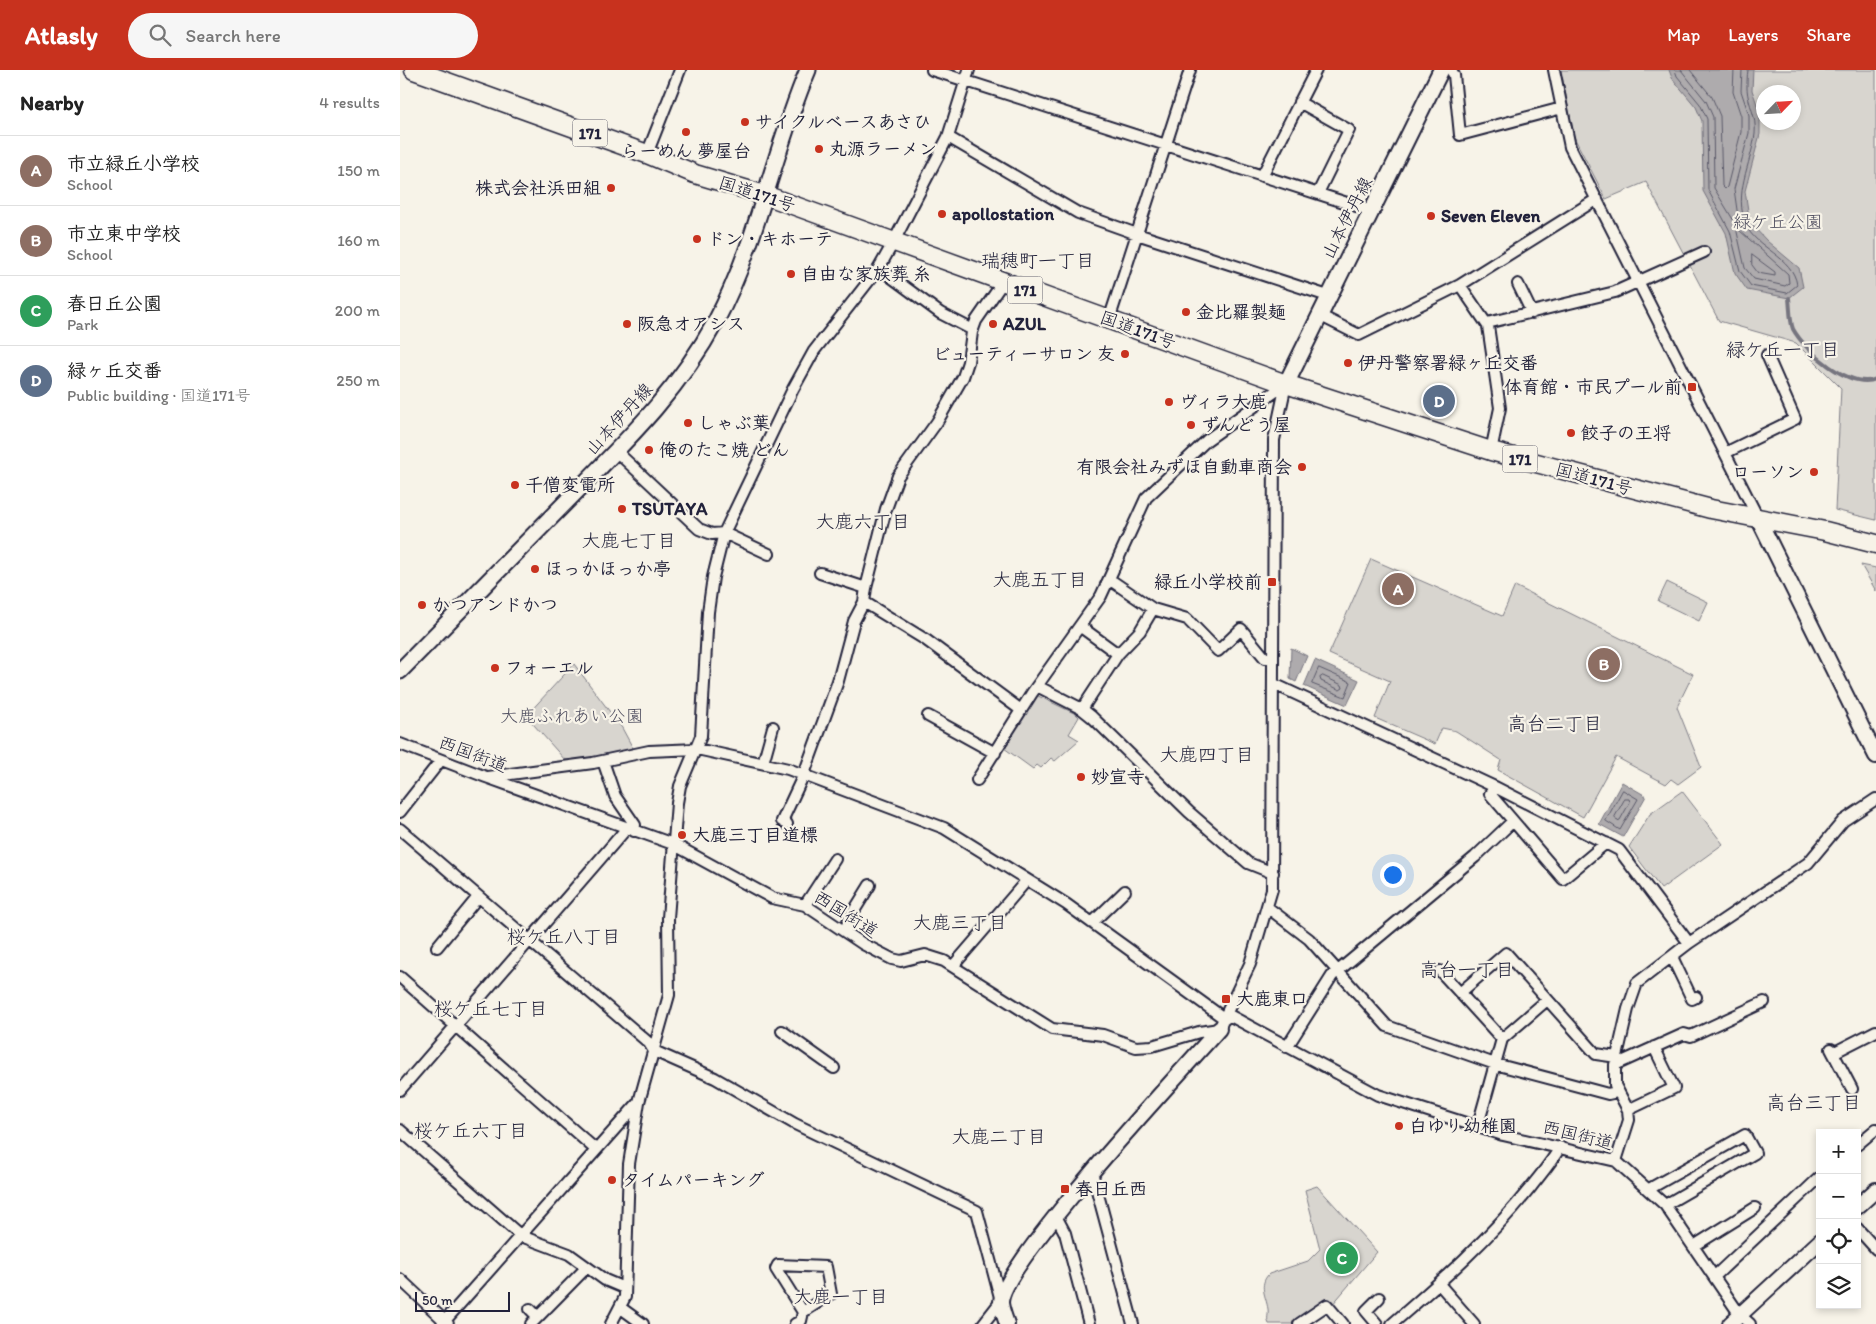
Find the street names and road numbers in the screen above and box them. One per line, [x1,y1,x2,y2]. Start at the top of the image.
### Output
road number: 171 [572,119,608,146]
street label: 国道171号 [716,171,798,217]
street label: 山本伊丹線 [1317,173,1377,263]
road number: 171 [1008,276,1042,304]
street label: 国道171号 [1097,306,1179,354]
street label: 山本伊丹線 [581,378,657,460]
road number: 171 [1502,446,1538,472]
street label: 国道171号 [1553,458,1635,500]
street label: 西国街道 [435,731,511,777]
street label: 西国街道 [810,886,882,942]
street label: 西国街道 [1540,1116,1616,1154]

